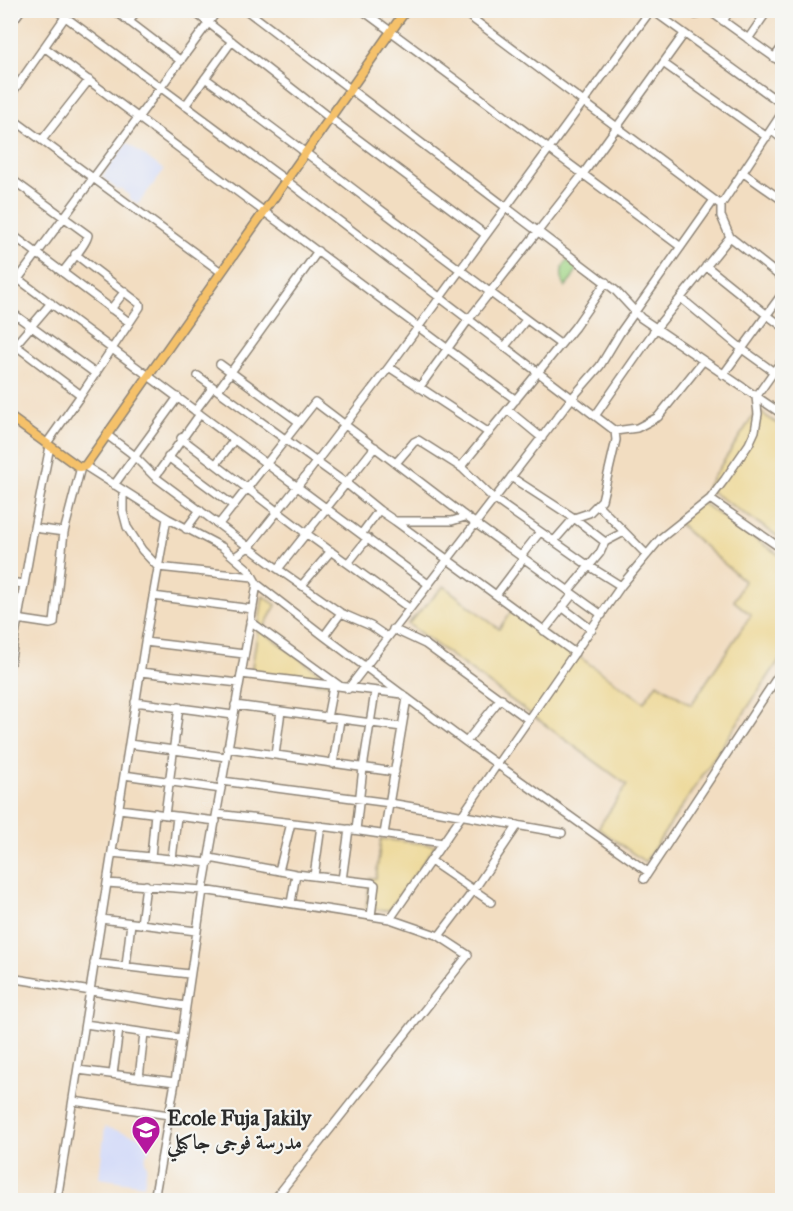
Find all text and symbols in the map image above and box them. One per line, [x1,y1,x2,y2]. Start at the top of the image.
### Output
place label: Ecole Fuja Jakily مدرسة فوجى جاكيلي [166,1105,312,1162]
school or university icon: Ecole Fuja Jakily مدرسة فوجى جاكيلي [130,1114,162,1156]

